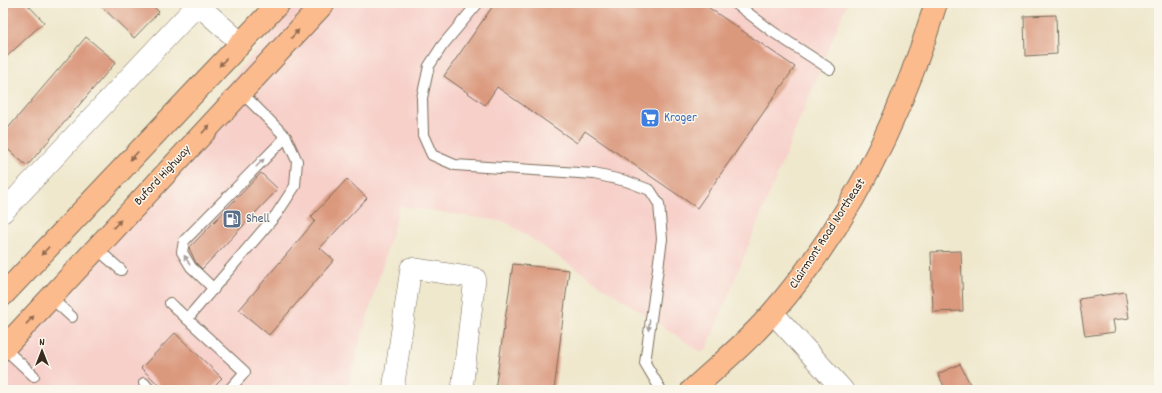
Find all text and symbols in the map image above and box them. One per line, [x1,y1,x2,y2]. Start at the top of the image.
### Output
one-way arrow [290,29,299,39]
one-way arrow [218,57,228,67]
supermarket icon: Kroger [639,107,661,129]
place label: Kroger [664,109,697,128]
one-way arrow [201,125,210,134]
street label: Buford Highway [130,141,197,210]
one-way arrow [129,151,139,161]
one-way arrow [255,158,265,168]
street label: Clairmont Road Northeast [785,175,871,293]
fuel station icon: Shell [221,208,243,230]
place label: Shell [246,210,270,229]
one-way arrow [112,219,122,229]
one-way arrow [40,246,49,256]
one-way arrow [184,254,191,266]
one-way arrow [25,315,34,325]
one-way arrow [646,319,653,331]
north arrow [22,331,62,371]
text: N [39,335,45,351]

